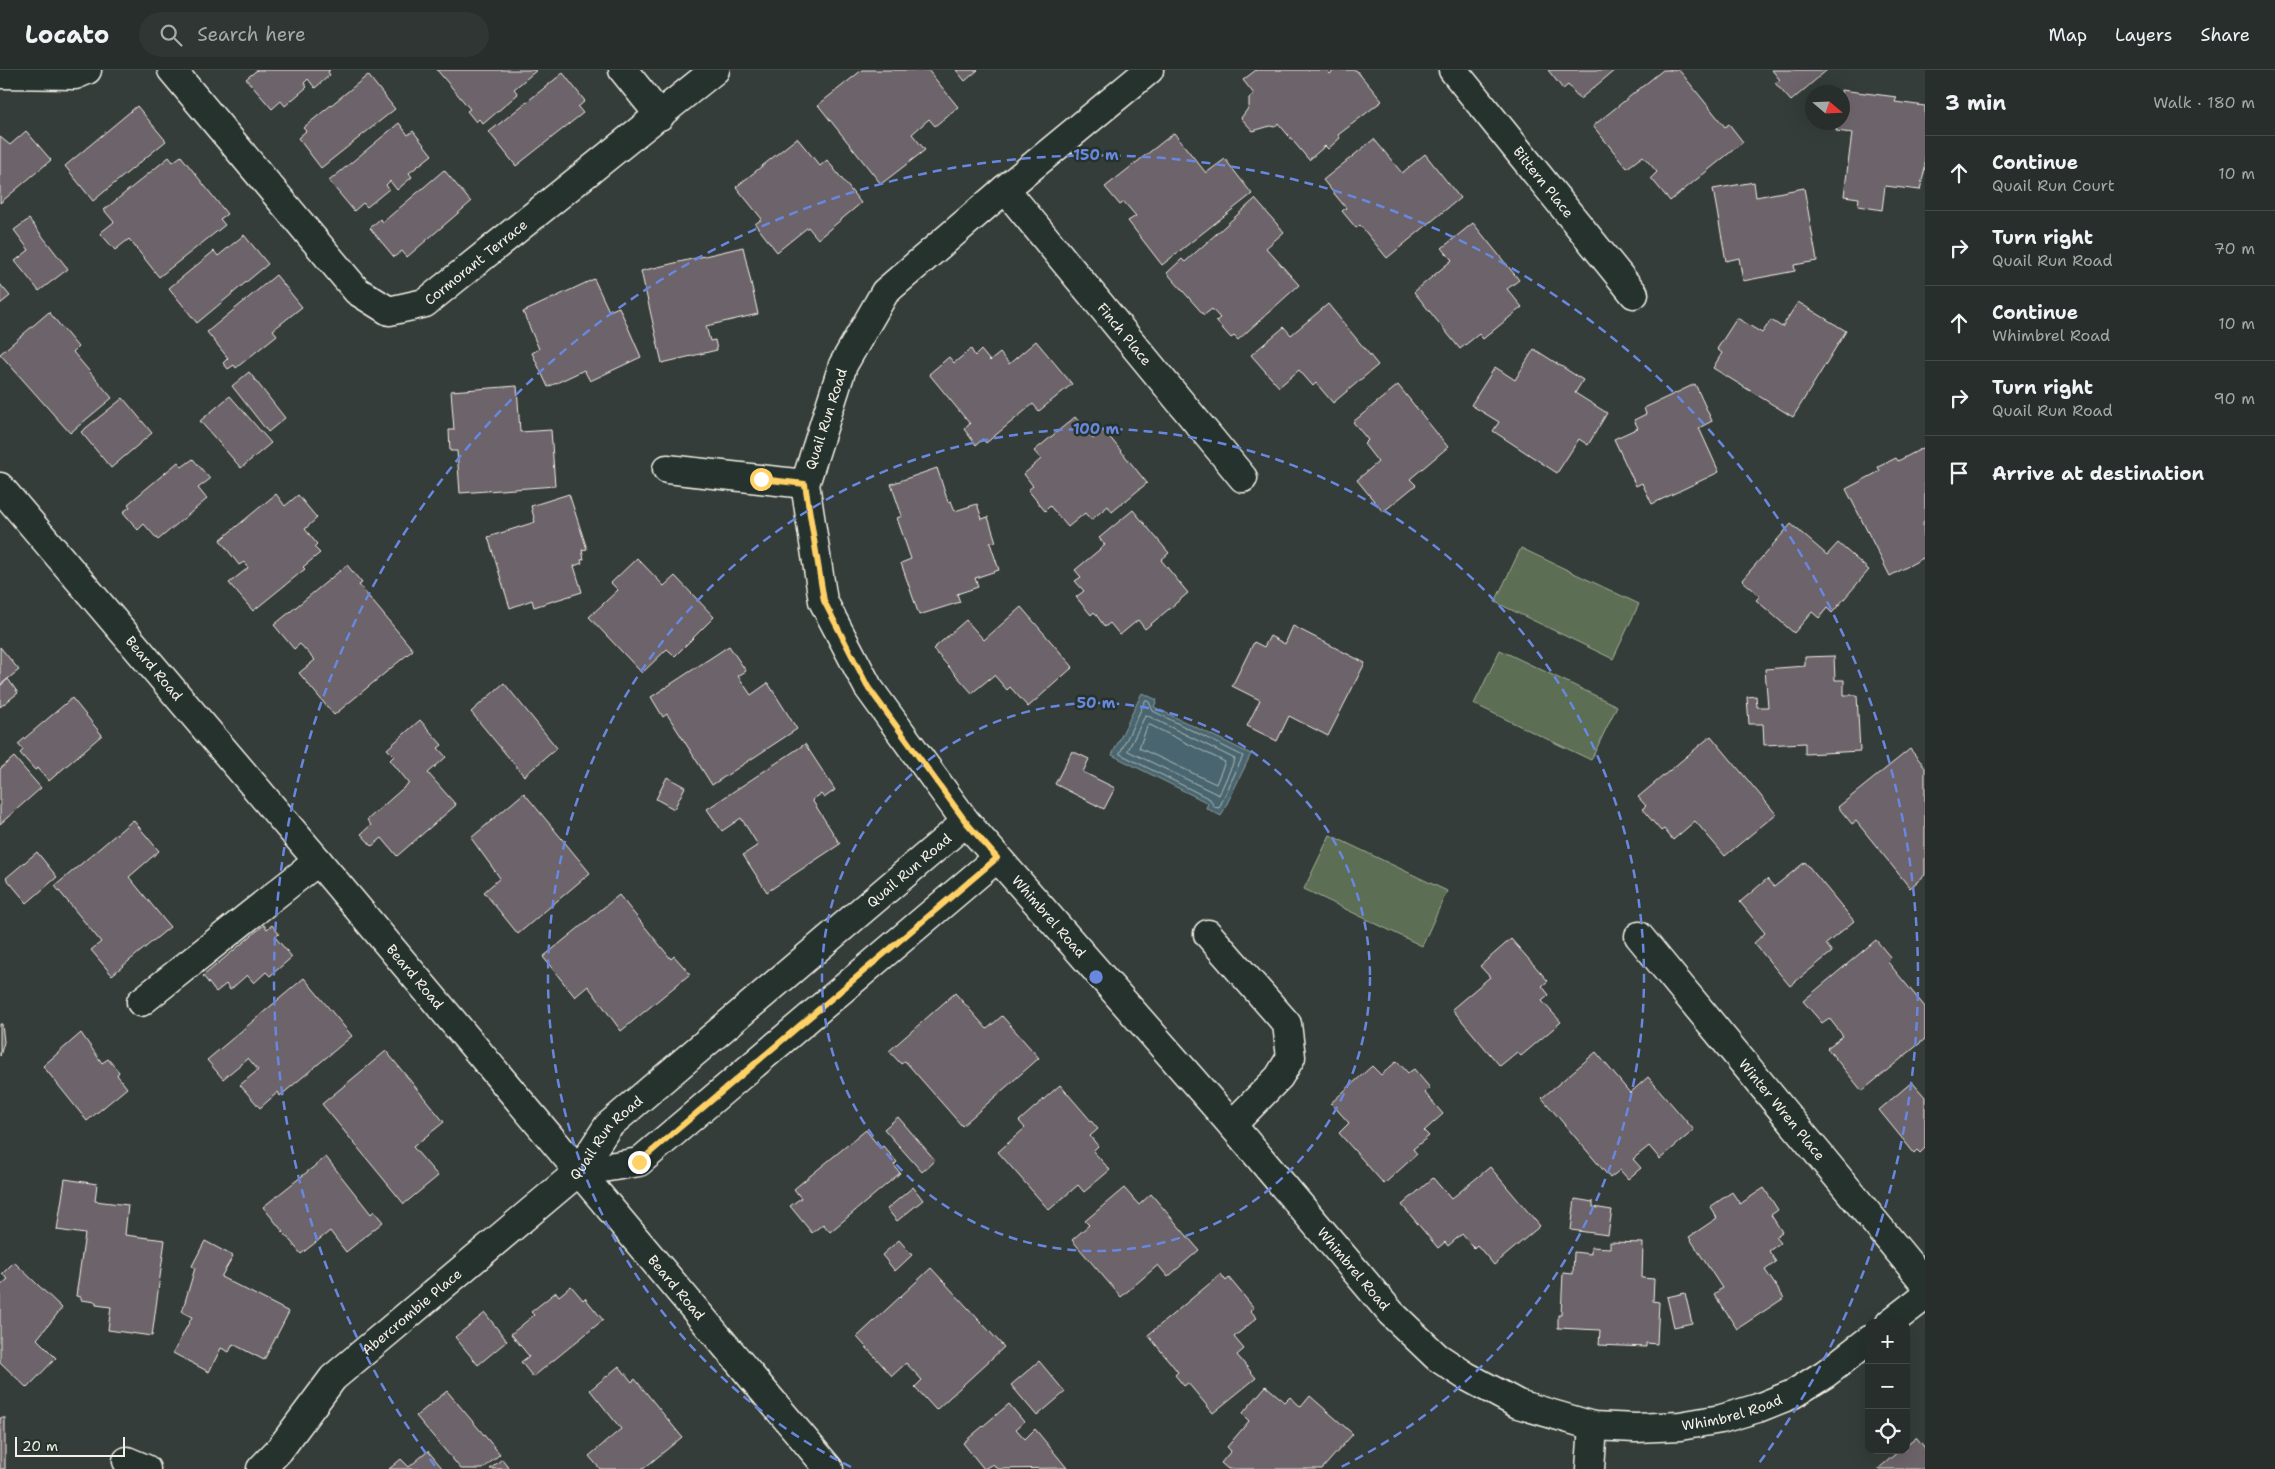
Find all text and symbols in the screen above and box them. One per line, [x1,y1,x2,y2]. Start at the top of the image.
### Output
search box [139,12,489,57]
text: Locato [25,19,109,51]
icon: search [157,21,185,49]
text: Search here [197,22,306,47]
text: Map [2049,23,2087,47]
text: Layers [2115,23,2172,47]
text: Share [2200,23,2250,47]
north arrow [1805,85,1850,130]
text: 3 min [1945,89,2006,117]
text: Walk · 180 m [2153,92,2255,113]
street label: Bittern Place [1509,143,1578,221]
text: 150 m [1073,145,1119,165]
text: Continue [1992,150,2078,175]
icon: ahead [1945,159,1973,187]
text: 10 m [2218,163,2255,184]
text: Quail Run Court [1992,175,2115,196]
street label: Cormorant Terrace [421,215,531,309]
text: Turn right [1992,225,2093,250]
icon: right [1945,234,1973,262]
text: 70 m [2214,238,2255,259]
text: Quail Run Road [1992,250,2113,271]
street label: Finch Place [1093,299,1156,369]
text: Continue [1992,300,2078,325]
icon: ahead [1945,309,1973,337]
text: 10 m [2218,313,2255,334]
text: Whimbrel Road [1992,325,2110,346]
street label: Quail Run Road [801,366,851,472]
text: Turn right [1992,375,2093,400]
icon: right [1945,384,1973,412]
text: 90 m [2214,388,2255,409]
text: Quail Run Road [1992,400,2113,421]
text: 100 m [1073,419,1119,439]
icon: arrive [1945,459,1973,487]
text: Arrive at destination [1992,461,2204,486]
route start [750,468,773,491]
street label: Beard Road [122,632,187,704]
text: 50 m [1077,693,1116,713]
street label: Quail Run Road [863,829,955,911]
street label: Whimbrel Road [1008,872,1090,961]
street label: Beard Road [383,940,448,1013]
centre of rings [1087,968,1105,986]
street label: Winter Wren Place [1735,1055,1829,1164]
street label: Quail Run Road [566,1091,646,1184]
route end [628,1151,651,1174]
street label: Whimbrel Road [1313,1224,1394,1314]
street label: Beard Road [644,1251,709,1324]
street label: Abercrombie Place [358,1265,466,1359]
map controls [1865,1319,1910,1454]
button: + [1865,1319,1910,1364]
button: − [1865,1364,1910,1409]
street label: Whimbrel Road [1680,1390,1785,1435]
button: locate [1865,1409,1910,1454]
scale bar [15,1434,125,1457]
text: 20 m [22,1437,58,1455]

